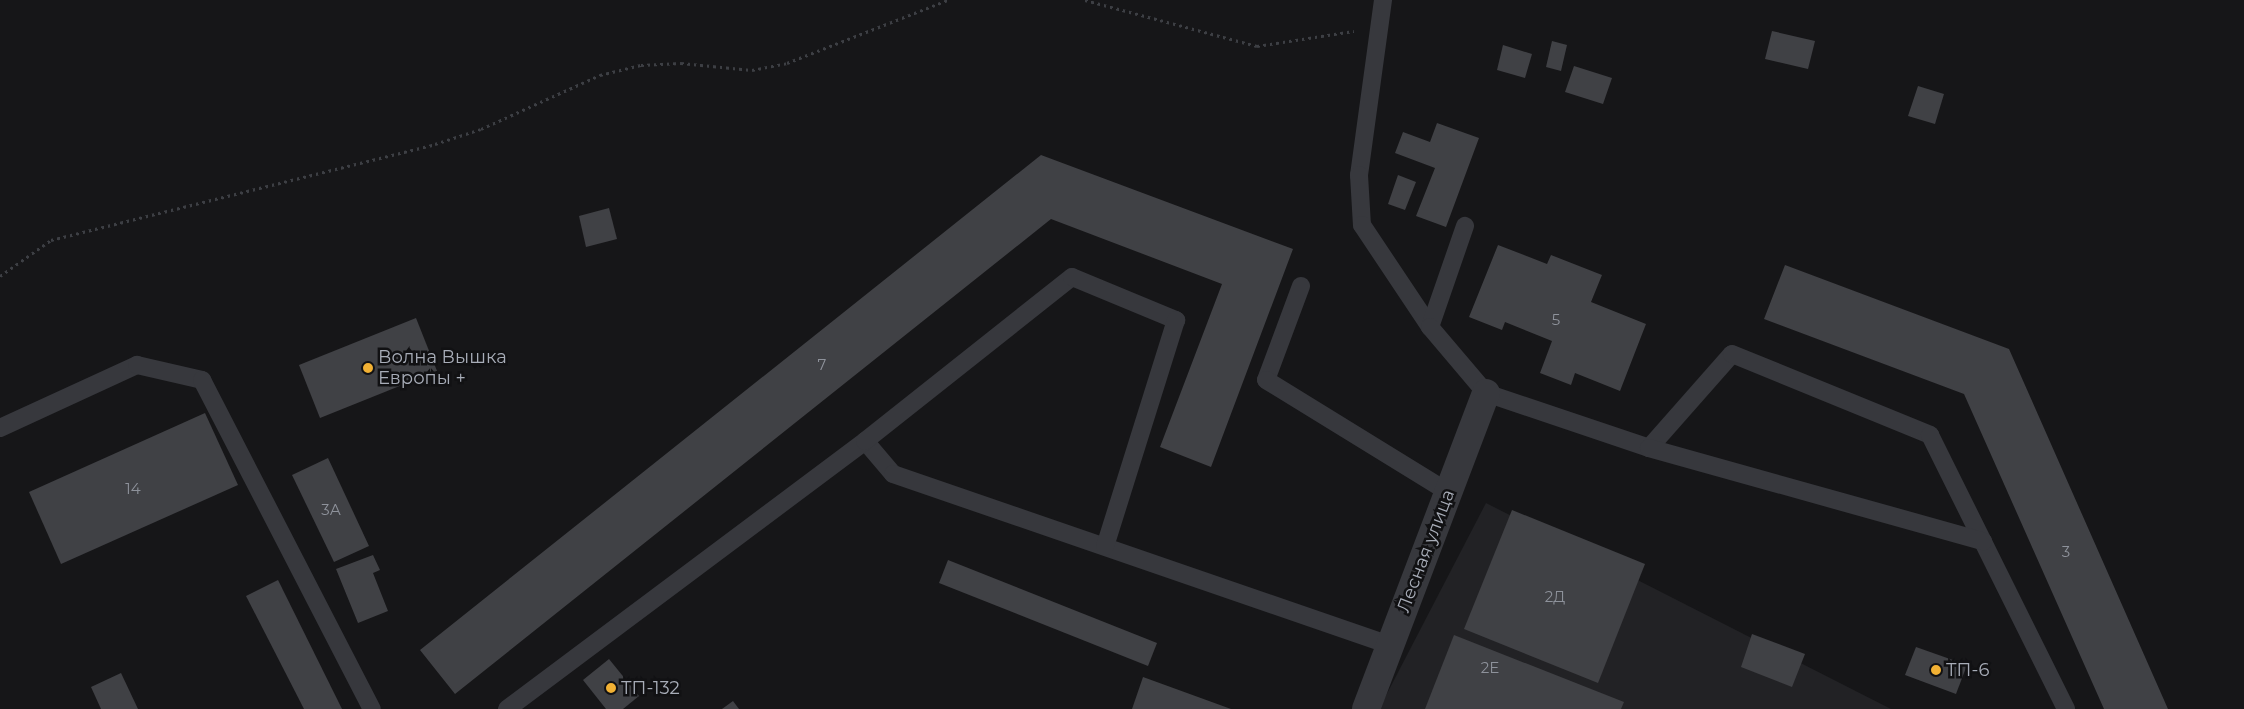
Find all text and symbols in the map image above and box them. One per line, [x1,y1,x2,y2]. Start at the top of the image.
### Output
house number: 5 [1552,311,1560,329]
place label: Волна Вышка Европы + [378,347,507,389]
house number: 7 [818,356,826,374]
marker: Волна Вышка Европы + [362,362,374,374]
house number: 14 [125,480,141,498]
street label: Лесная улица [1393,487,1459,615]
house number: 3А [321,501,341,519]
house number: 3 [2062,543,2070,561]
house number: 2Д [1545,588,1565,606]
house number: 2Е [1481,659,1499,677]
place label: ТП-6 [1946,659,1989,681]
marker: ТП-6 [1930,664,1942,676]
place label: ТП-132 [621,677,680,699]
marker: ТП-132 [605,682,617,694]

